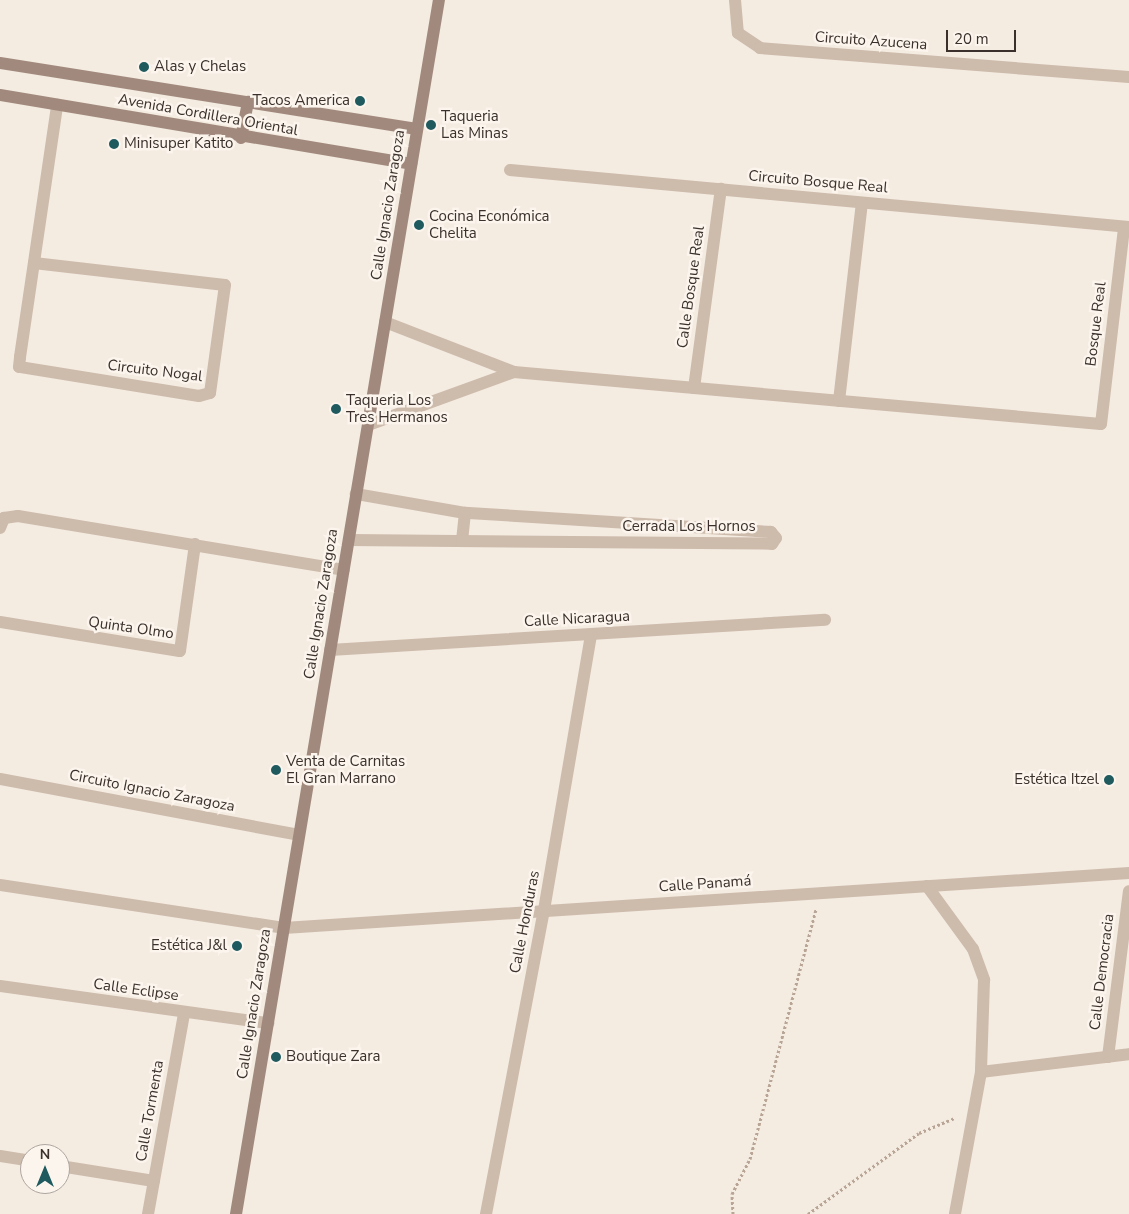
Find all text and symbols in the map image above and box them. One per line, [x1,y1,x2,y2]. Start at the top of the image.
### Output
scale bar [949,20,1019,52]
street label: Circuito Azucena [814,28,928,54]
text: 20 m [954,29,989,49]
place label: Alas y Chelas [154,58,246,76]
marker: Alas y Chelas [138,61,150,73]
street label: Avenida Cordillera Oriental [117,90,299,140]
place label: Tacos America [253,92,350,110]
marker: Tacos America [354,95,366,107]
place label: Taqueria Las Minas [441,107,508,142]
marker: Taqueria Las Minas [425,119,437,131]
street label: Calle Ignacio Zaragoza [367,129,409,281]
place label: Minisuper Katito [124,135,233,153]
marker: Minisuper Katito [108,138,120,150]
street label: Circuito Bosque Real [747,167,889,197]
place label: Cocina Económica Chelita [429,207,549,242]
marker: Cocina Económica Chelita [413,219,425,231]
street label: Calle Bosque Real [674,225,708,349]
street label: Bosque Real [1082,281,1110,367]
street label: Circuito Nogal [106,356,204,386]
place label: Taqueria Los Tres Hermanos [346,391,448,426]
marker: Taqueria Los Tres Hermanos [330,403,342,415]
street label: Cerrada Los Hornos [622,518,756,536]
street label: Calle Ignacio Zaragoza [300,528,342,680]
street label: Calle Nicaragua [523,607,631,631]
street label: Quinta Olmo [87,613,175,643]
place label: Venta de Carnitas El Gran Marrano [286,752,405,787]
marker: Venta de Carnitas El Gran Marrano [270,764,282,776]
street label: Circuito Ignacio Zaragoza [68,766,236,816]
place label: Estética Itzel [1014,771,1099,789]
marker: Estética Itzel [1103,774,1115,786]
street label: Calle Honduras [506,869,544,975]
street label: Calle Panamá [658,872,752,896]
street label: Calle Democracia [1086,913,1118,1031]
street label: Calle Ignacio Zaragoza [233,928,275,1080]
place label: Estética J&l [151,937,227,955]
marker: Estética J&l [231,940,243,952]
street label: Calle Eclipse [92,975,180,1005]
place label: Boutique Zara [286,1048,380,1066]
marker: Boutique Zara [270,1051,282,1063]
street label: Calle Tormenta [132,1059,168,1163]
north arrow [20,1144,70,1194]
text: N [40,1145,50,1164]

